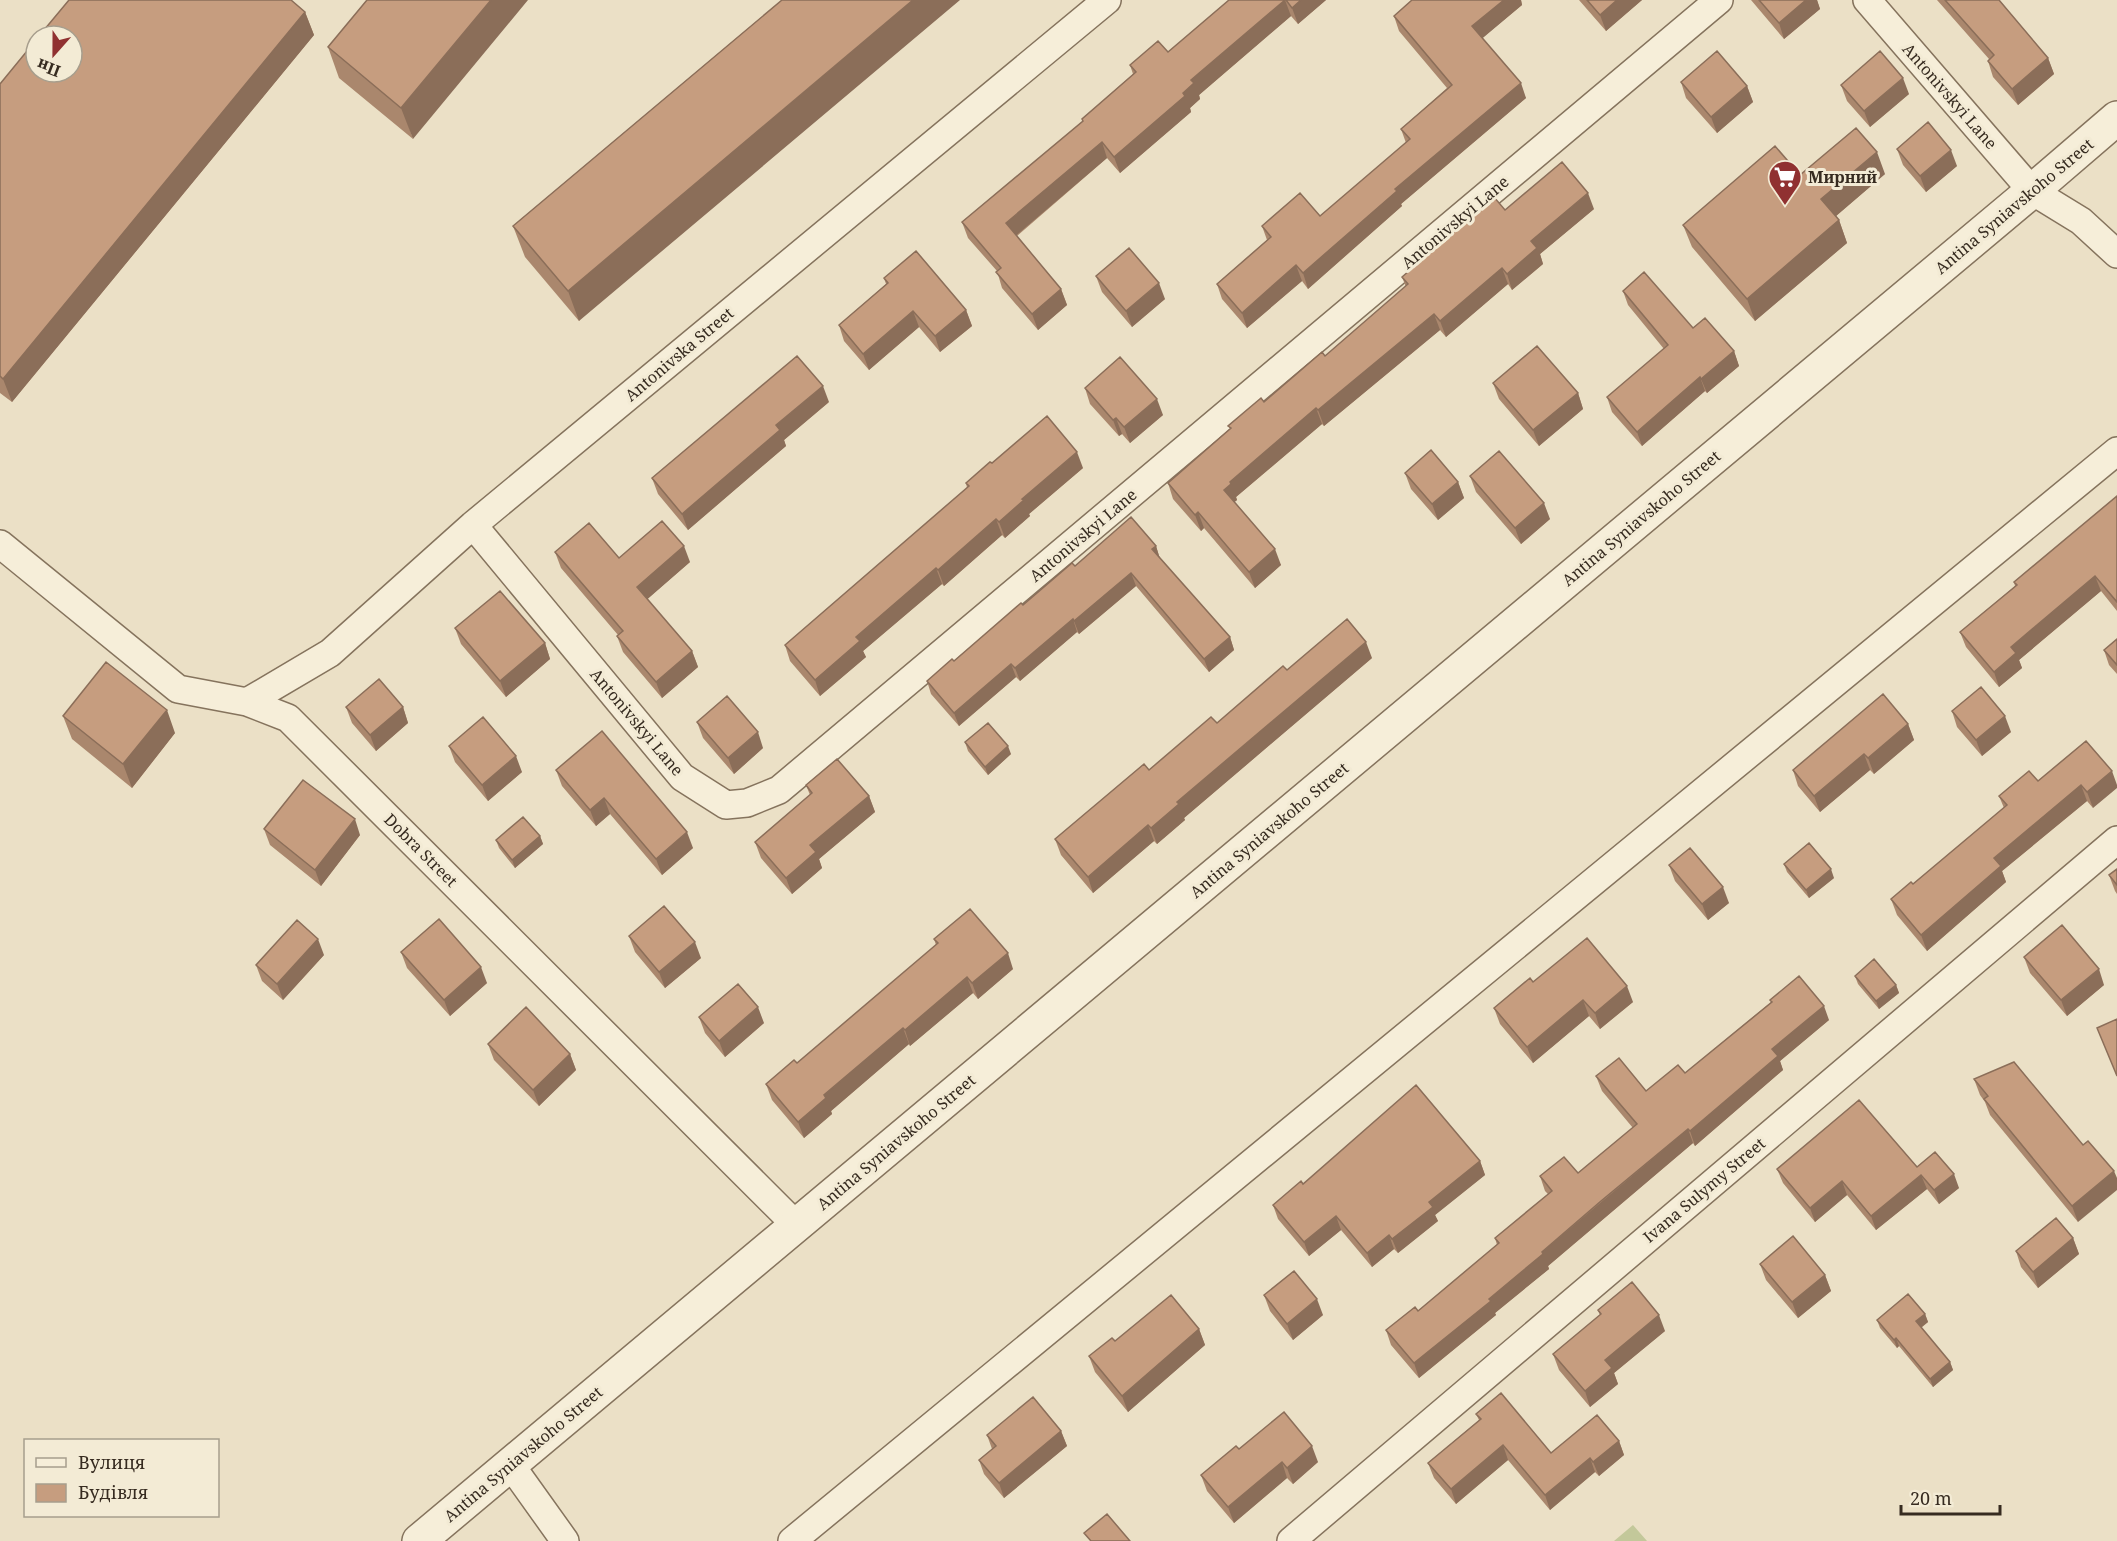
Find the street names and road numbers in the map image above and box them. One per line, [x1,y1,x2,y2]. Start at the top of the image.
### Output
street label: Antonivskyi Lane [1898,38,2002,154]
street label: Antina Syniavskoho Street [1930,133,2098,279]
street label: Antonivskyi Lane [1397,171,1513,273]
street label: Antonivska Street [620,302,738,406]
street label: Antina Syniavskoho Street [1557,445,1725,591]
street label: Antonivskyi Lane [1025,484,1141,586]
street label: Antonivskyi Lane [586,664,688,780]
street label: Antina Syniavskoho Street [1185,757,1353,903]
street label: Dobra Street [379,808,463,892]
street label: Antina Syniavskoho Street [812,1069,980,1215]
street label: Ivana Sulymy Street [1638,1132,1770,1248]
street label: Antina Syniavskoho Street [439,1381,607,1527]

